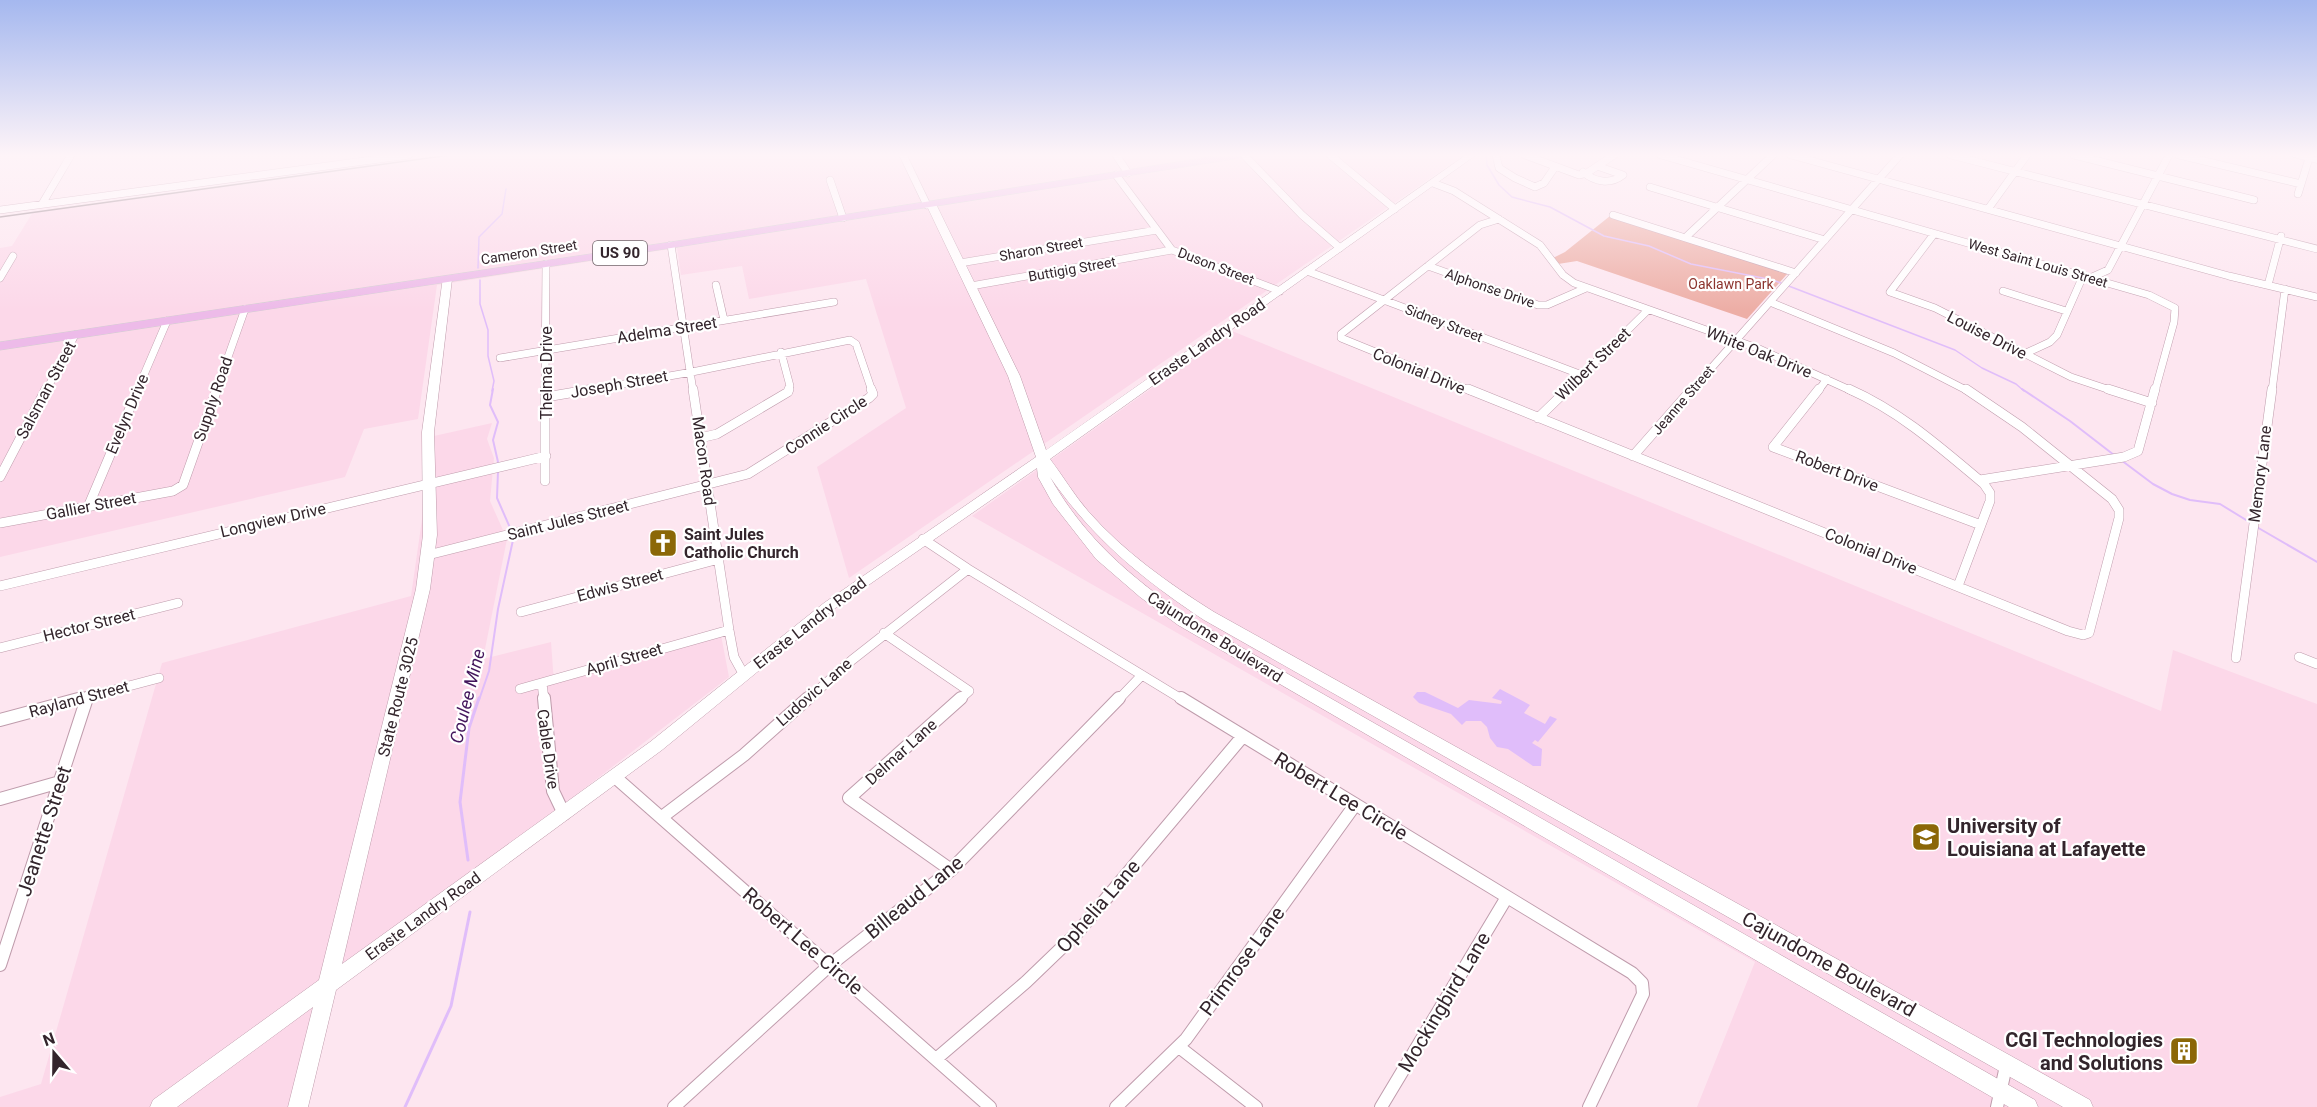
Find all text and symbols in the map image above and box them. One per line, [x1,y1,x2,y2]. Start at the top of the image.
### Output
street label: Sharon Street [998,234,1084,264]
street label: West Saint Louis Street [1966,235,2110,291]
street label: Cameron Street [480,236,579,268]
road number: US 90 [593,241,647,265]
street label: Duson Street [1176,244,1257,288]
street label: Buttigig Street [1027,253,1117,285]
street label: Alphonse Drive [1443,265,1537,311]
park label: Oaklawn Park [1688,276,1775,292]
street label: Eraste Landry Road [1145,295,1269,389]
street label: Sidney Street [1403,301,1485,345]
street label: Louise Drive [1944,307,2030,363]
street label: Adelma Street [616,313,718,347]
street label: White Oak Drive [1703,322,1815,382]
street label: Wilbert Street [1552,324,1634,404]
street label: Thelma Drive [537,326,556,420]
street label: Salsman Street [12,338,80,442]
street label: Colonial Drive [1370,344,1468,398]
street label: Supply Road [190,354,236,444]
street label: Jeanne Street [1649,362,1718,438]
street label: Joseph Street [569,366,669,402]
street label: Evelyn Drive [102,371,152,457]
street label: Connie Circle [781,391,871,459]
street label: Macon Road [688,415,720,507]
street label: Memory Lane [2245,425,2275,523]
street label: Robert Drive [1793,446,1881,496]
street label: Gallier Street [44,488,138,524]
street label: Saint Jules Street [505,496,631,544]
street label: Longview Drive [218,499,328,541]
street label: Colonial Drive [1822,524,1920,578]
place label: Saint Jules Catholic Church [684,525,799,562]
church icon: Saint Jules Catholic Church [647,527,679,559]
street label: Edwis Street [575,564,665,606]
street label: Eraste Landry Road [750,573,870,673]
street label: Cajundome Boulevard [1144,588,1286,686]
street label: Hector Street [41,604,137,646]
street label: State Route 3025 [374,635,422,759]
street label: April Street [584,639,664,679]
water label: Coulee Mine [445,647,489,745]
street label: Ludovic Lane [772,654,856,730]
street label: Rayland Street [27,677,131,721]
street label: Cable Drive [533,708,563,790]
street label: Delmar Lane [861,715,941,789]
street label: Robert Lee Circle [1270,747,1412,845]
street label: Jeanette Street [12,763,76,899]
place label: University of Louisiana at Lafayette [1947,814,2146,861]
school or university icon: University of Louisiana at Lafayette [1910,821,1942,853]
street label: Billeaud Lane [860,850,968,944]
street label: Ophelia Lane [1051,855,1145,957]
street label: Eraste Landry Road [362,868,484,964]
street label: Robert Lee Circle [738,882,868,1000]
street label: Primrose Lane [1194,902,1290,1020]
street label: Cajundome Boulevard [1738,906,1920,1022]
street label: Mockingbird Lane [1393,928,1495,1076]
north arrow [24,1023,84,1083]
place label: CGI Technologies and Solutions [2005,1028,2163,1075]
text: N [40,1029,58,1050]
building icon: CGI Technologies and Solutions [2168,1035,2200,1067]

